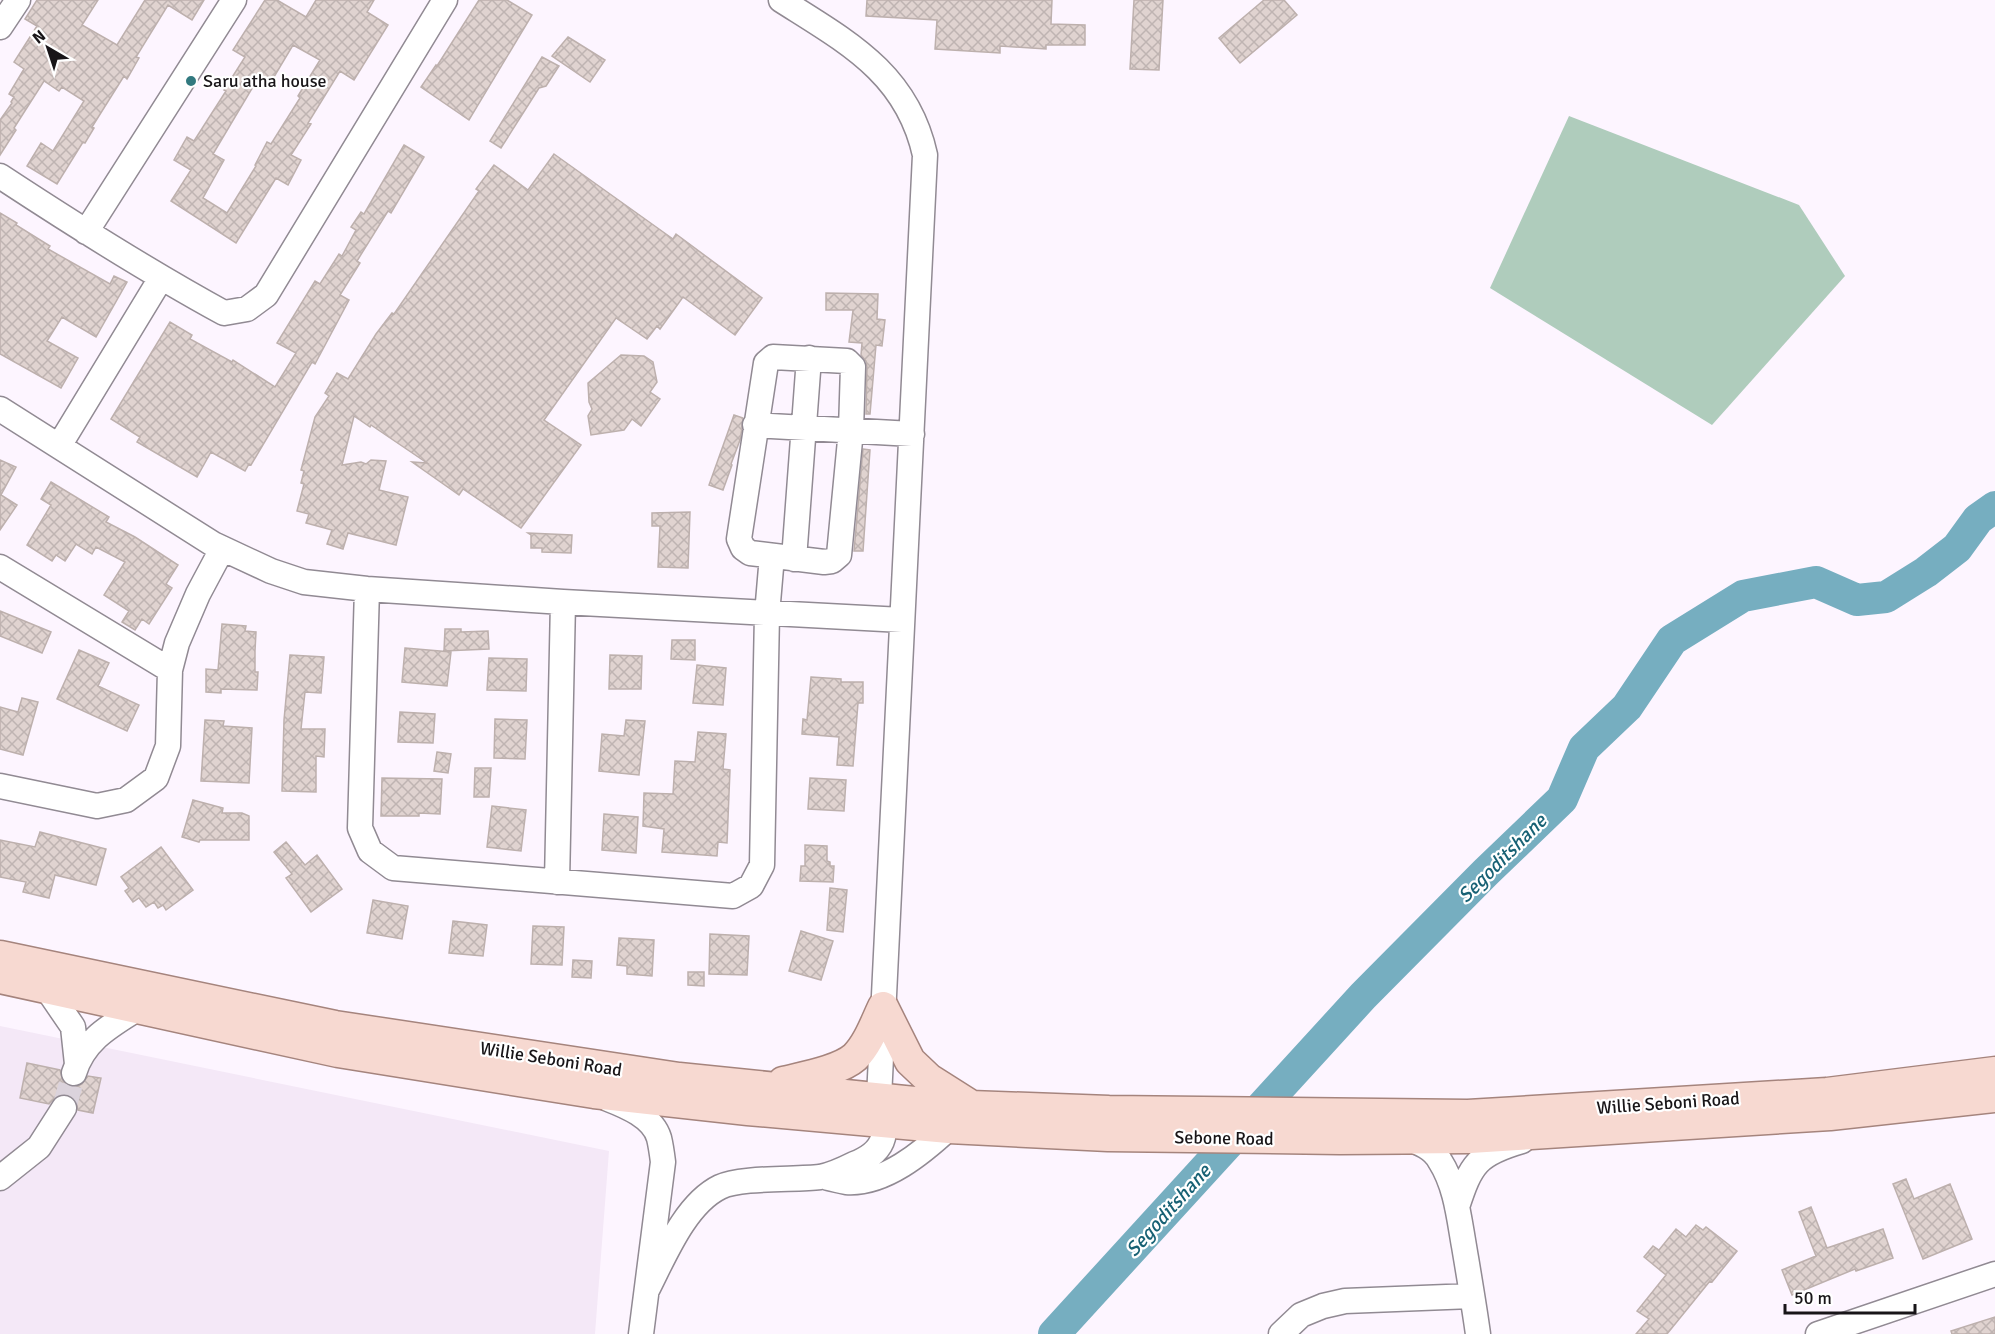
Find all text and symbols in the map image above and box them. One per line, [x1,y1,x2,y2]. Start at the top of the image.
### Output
north arrow [18,18,78,78]
text: N [29,26,50,48]
place label: Saru atha house [203,70,327,92]
marker: Saru atha house [184,74,198,88]
water label: Segoditshane [1453,808,1553,908]
street label: Willie Seboni Road [478,1037,624,1081]
street label: Willie Seboni Road [1596,1087,1740,1119]
street label: Sebone Road [1174,1126,1274,1150]
water label: Segoditshane [1120,1158,1217,1262]
scale bar [1785,1277,1916,1315]
text: 50 m [1794,1287,1832,1309]

